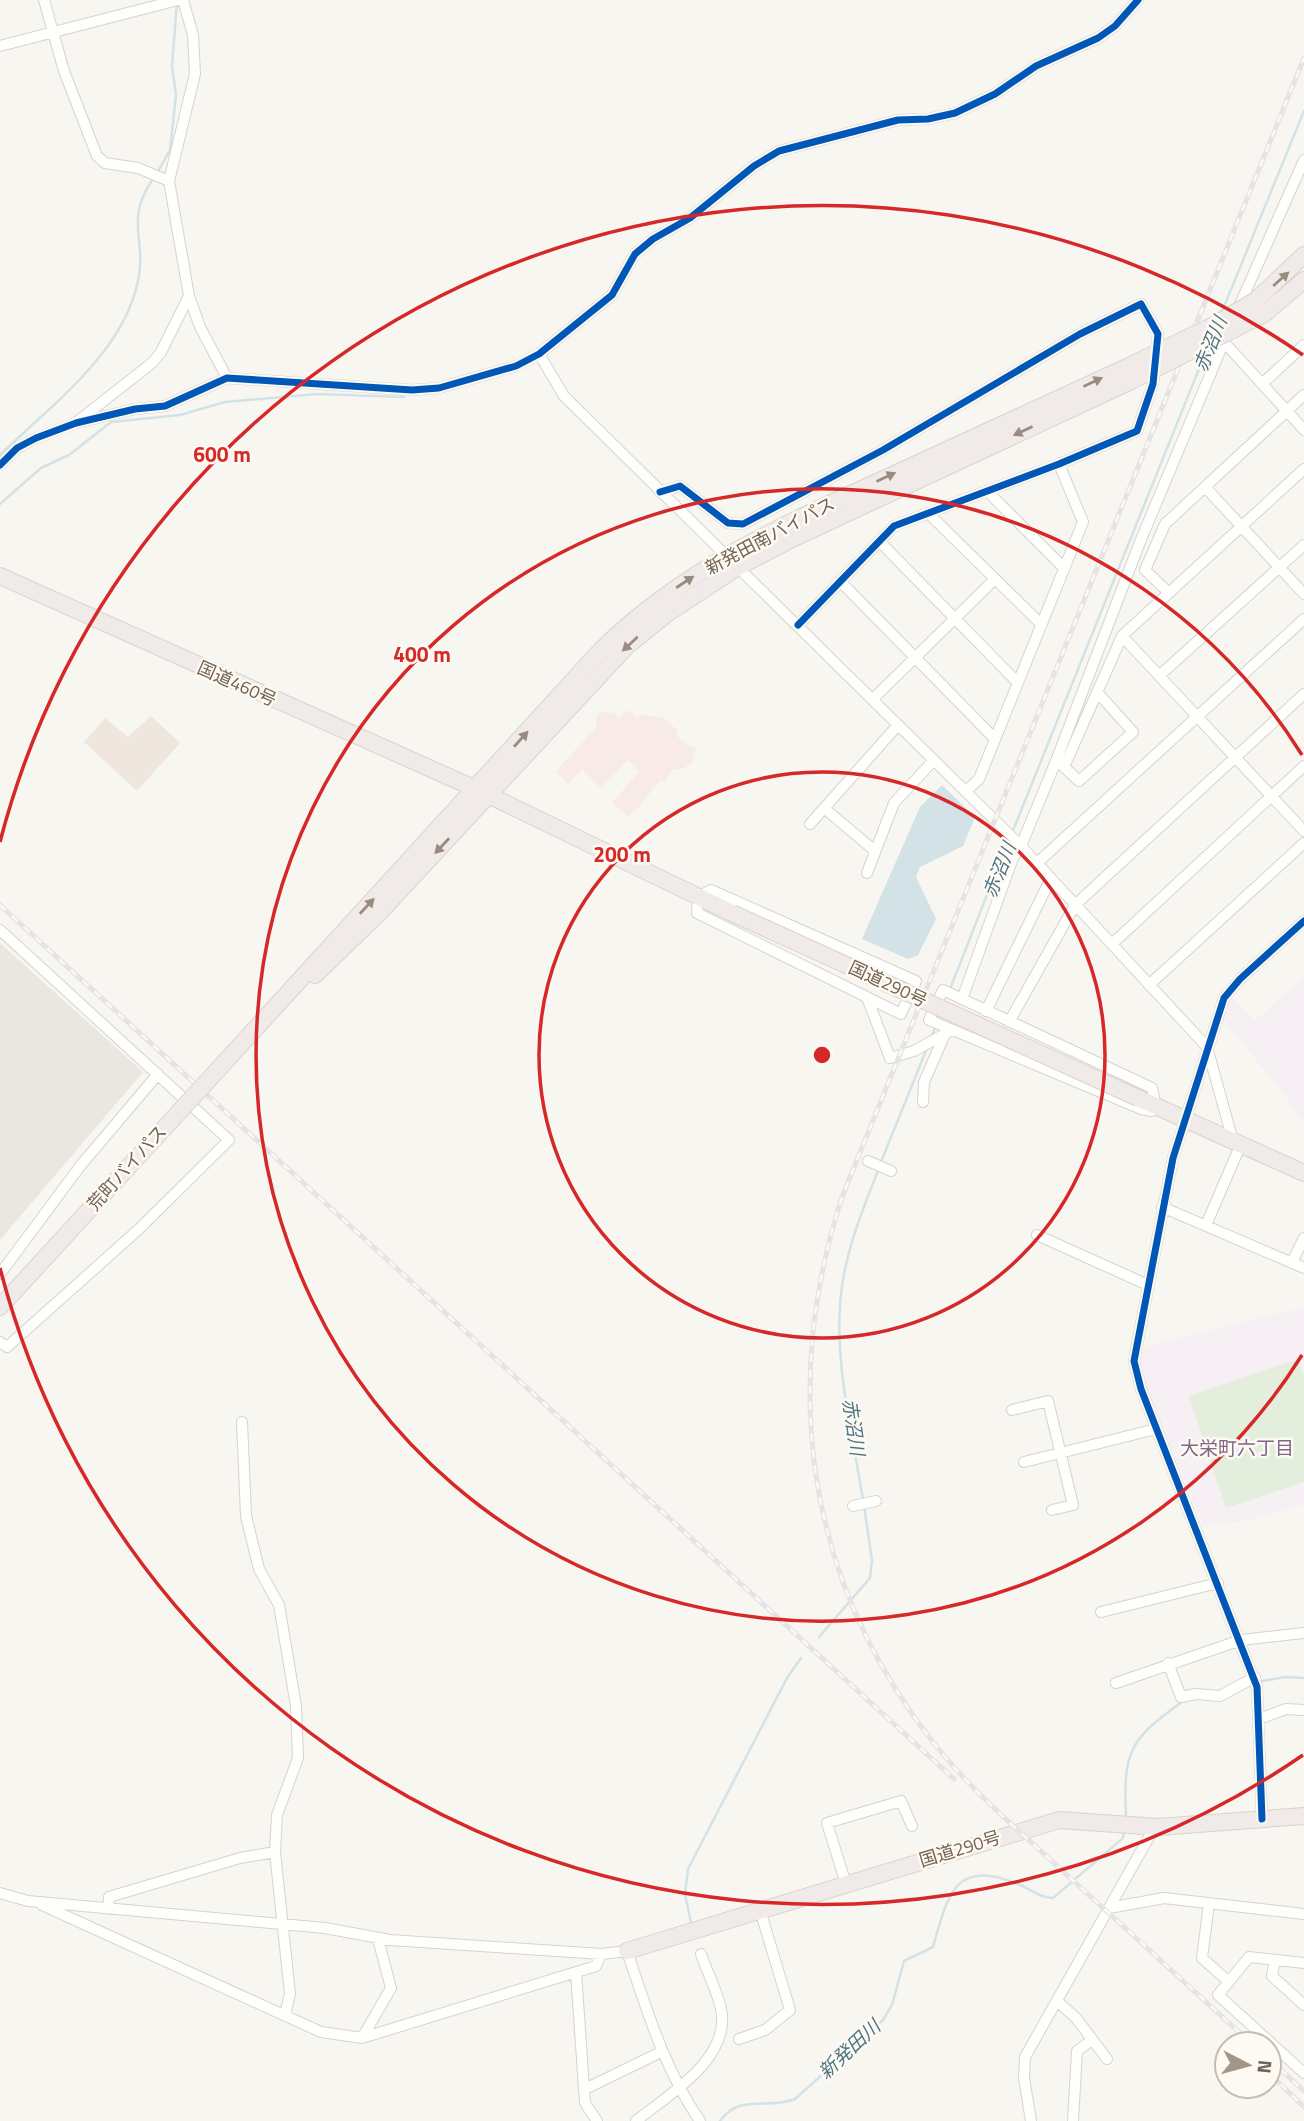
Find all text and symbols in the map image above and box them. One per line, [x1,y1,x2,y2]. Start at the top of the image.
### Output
one-way arrow [1272,271,1290,287]
water label: 赤沼川 [1185,310,1234,376]
one-way arrow [1083,376,1103,388]
one-way arrow [1013,426,1033,437]
text: 600 m [193,438,251,470]
one-way arrow [876,471,897,482]
street label: 新発田南バイパス [700,490,840,581]
one-way arrow [676,575,694,589]
one-way arrow [622,635,639,651]
text: 400 m [393,638,451,670]
street label: 国道460号 [193,654,281,713]
one-way arrow [513,730,528,747]
water label: 赤沼川 [974,836,1023,902]
one-way arrow [434,837,450,855]
text: 200 m [593,838,651,870]
one-way arrow [358,898,374,915]
street label: 国道290号 [844,954,932,1014]
centre of rings [810,1043,834,1067]
street label: 荒町バイパス [81,1119,173,1217]
water label: 赤沼川 [836,1397,873,1459]
district label: 大栄町六丁目 [1180,1433,1294,1462]
street label: 国道290号 [916,1823,1004,1874]
water label: 新発田川 [811,2011,888,2085]
north arrow [1213,2030,1283,2100]
text: N [1250,2059,1281,2075]

